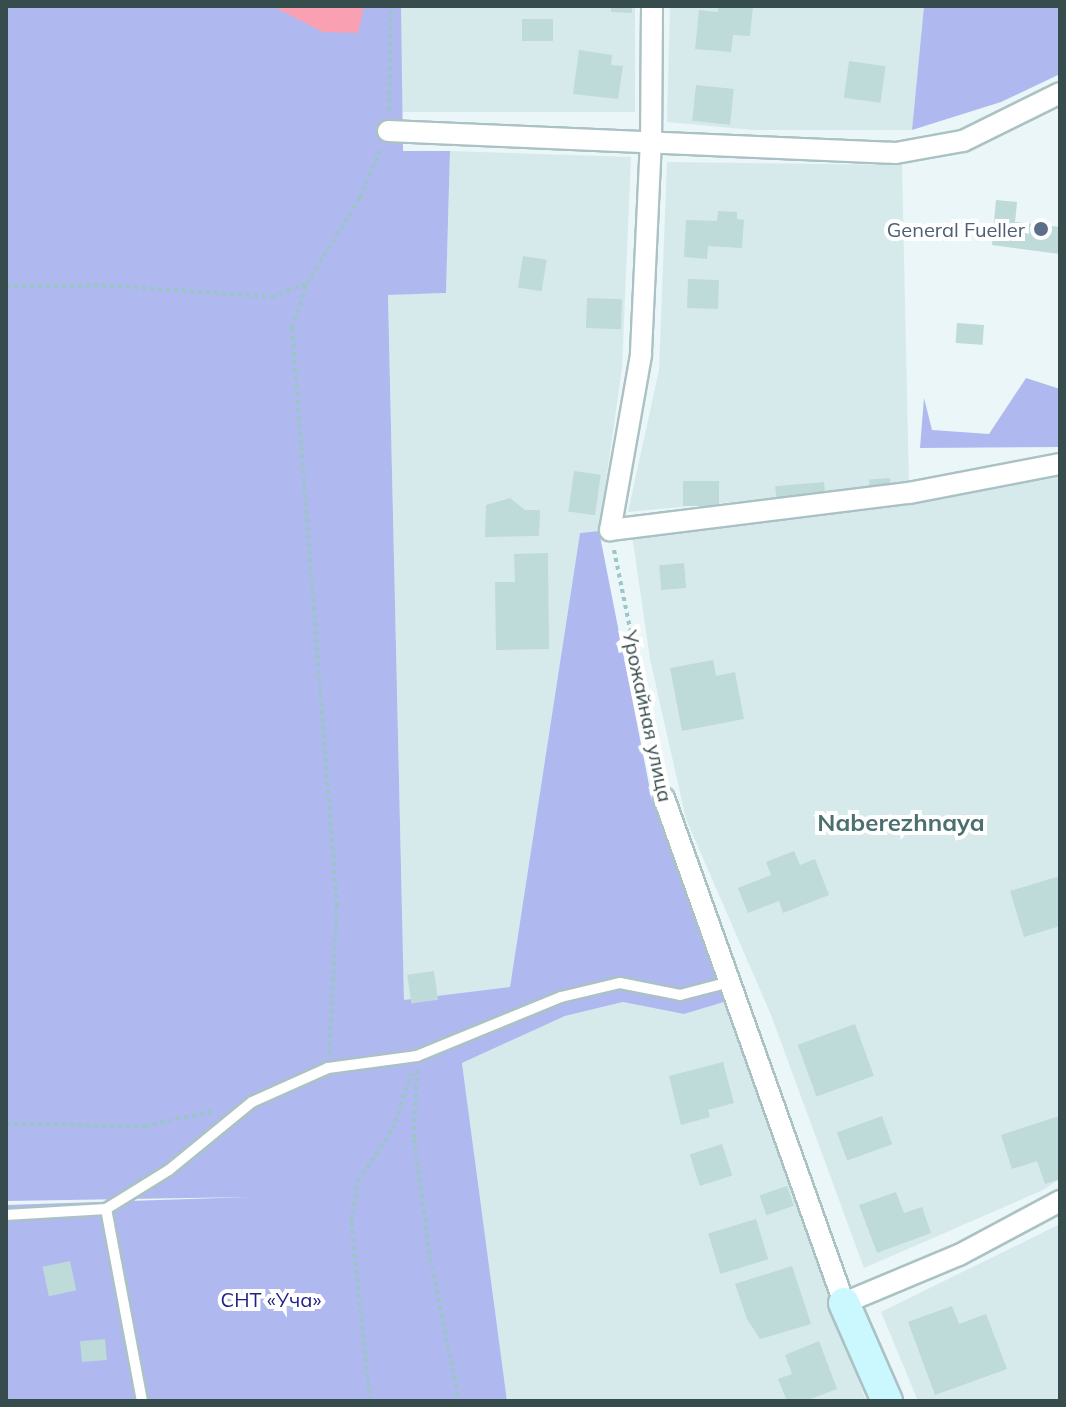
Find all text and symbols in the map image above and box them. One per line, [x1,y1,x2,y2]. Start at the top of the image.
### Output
place label: General Fueller [887,217,1025,241]
marker: General Fueller [1032,220,1050,238]
street label: Урожайная улица [618,628,678,804]
district label: Naberezhnaya [817,809,985,837]
park label: СНТ «Уча» [221,1287,321,1311]

